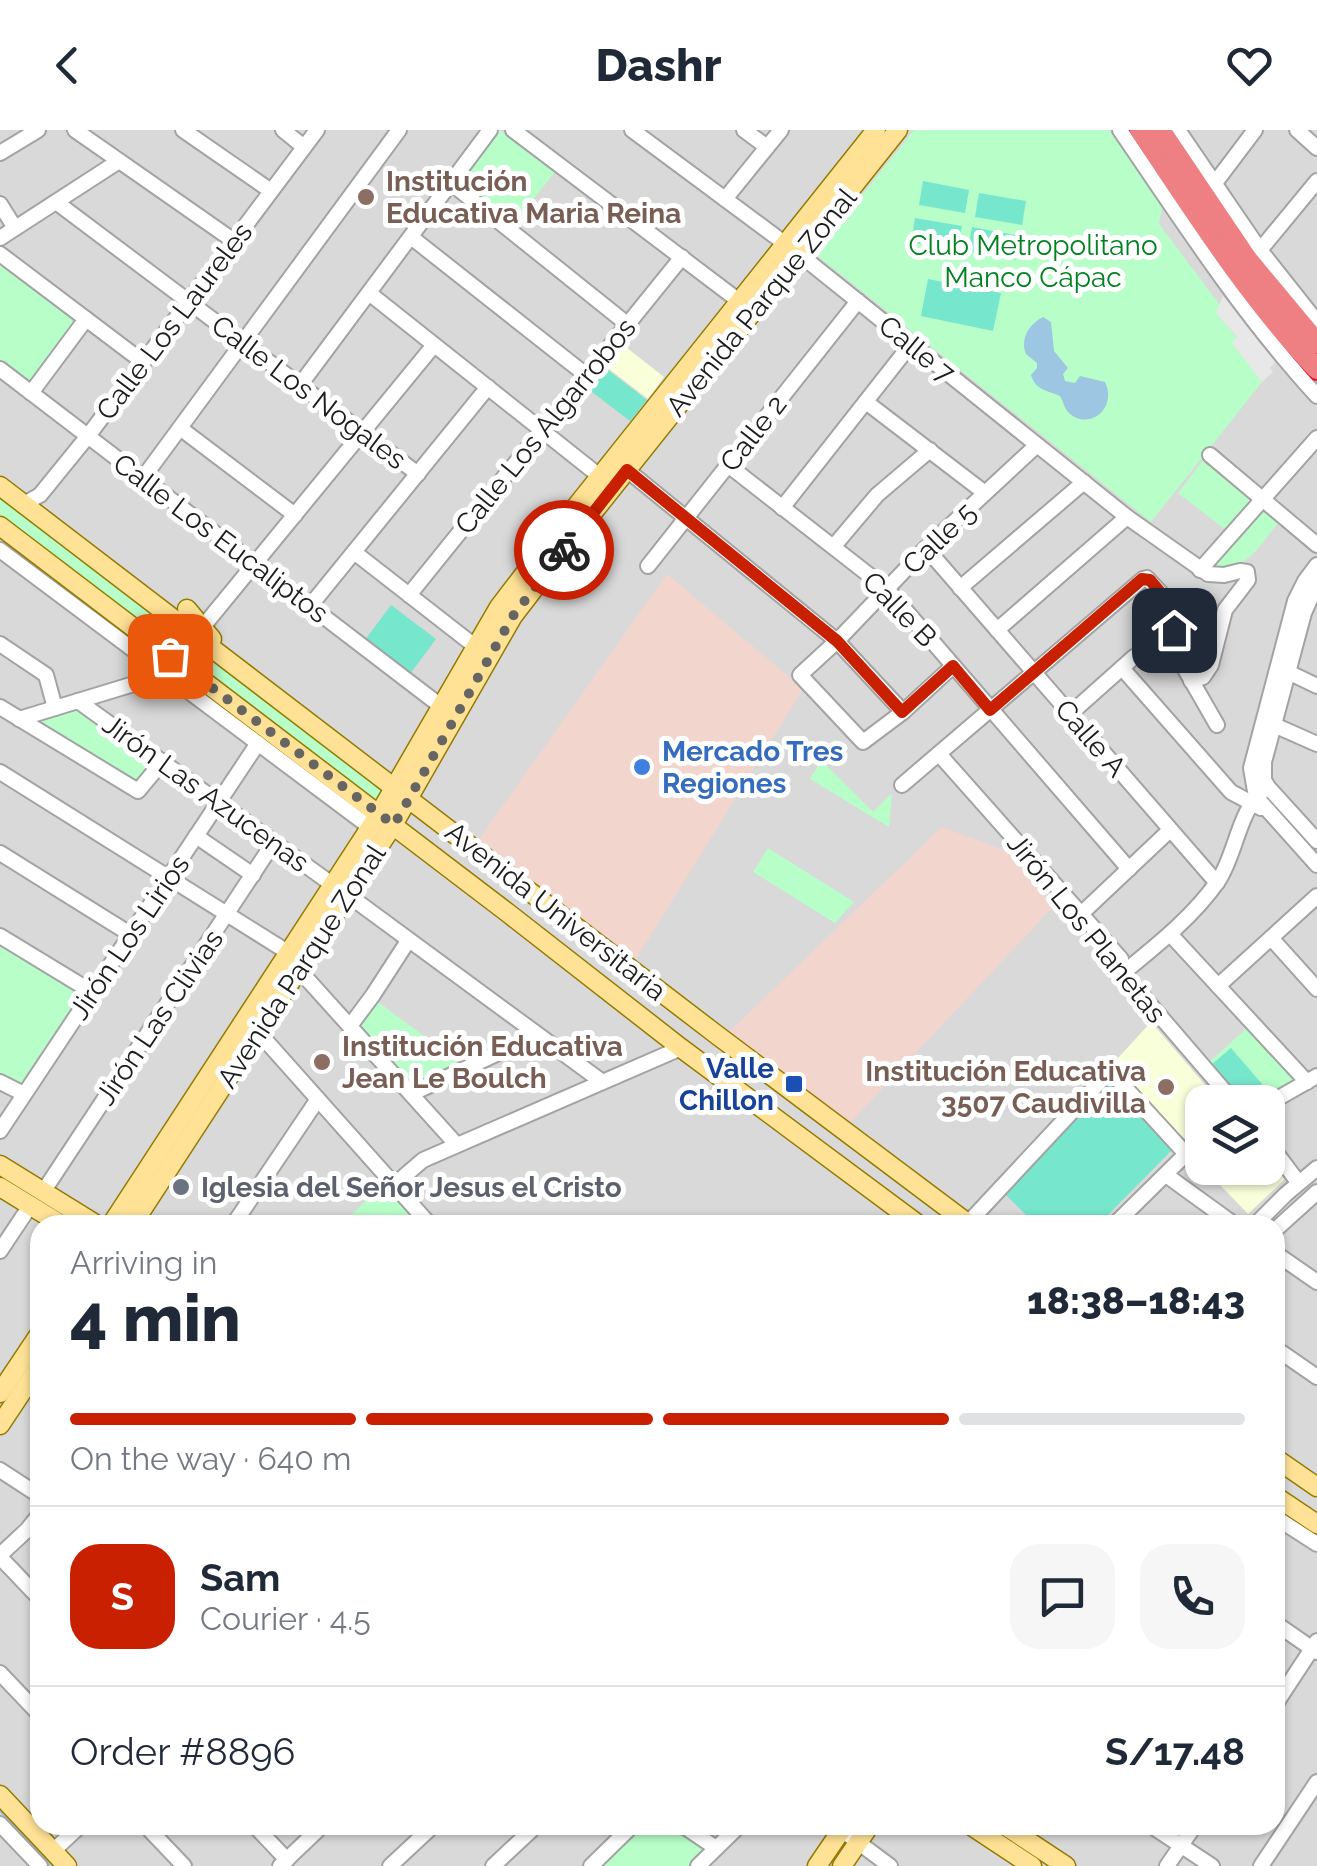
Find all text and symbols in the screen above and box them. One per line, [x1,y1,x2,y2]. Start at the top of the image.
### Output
icon: back [40,38,95,93]
icon: heart [1222,38,1277,93]
text: Dashr [595,39,722,92]
place label: Institución Educativa Maria Reina [386,165,681,230]
street label: Avenida Parque Zonal [659,181,864,423]
marker: Institución Educativa Maria Reina [355,186,377,208]
street label: Calle Los Laureles [90,216,259,426]
park label: Club Metropolitano Manco Cápac [908,229,1158,294]
street label: Calle Los Nogales [205,309,412,476]
street label: Calle 7 [872,309,961,390]
street label: Calle Los Algarrobos [448,312,643,541]
street label: Calle 2 [713,389,793,478]
street label: Calle Los Eucaliptos [107,447,335,630]
street label: Calle 5 [896,496,983,581]
courier [514,500,614,600]
icon: bike [537,523,592,578]
street label: Calle B [856,565,943,654]
pin [1132,588,1217,673]
icon: home [1147,603,1202,658]
pin [128,614,213,699]
icon: bag [143,629,198,684]
street label: Calle A [1048,693,1133,784]
street label: Jirón Las Azucenas [96,708,315,879]
place label: Mercado Tres Regiones [662,735,843,800]
marker: Mercado Tres Regiones [631,756,653,778]
street label: Avenida Universitaria [439,815,672,1008]
street label: Jirón Los Planetas [1000,827,1173,1029]
street label: Avenida Parque Zonal [210,838,393,1094]
street label: Jirón Los Lirios [62,849,196,1026]
street label: Jirón Las Clivias [89,923,230,1111]
place label: Institución Educativa Jean Le Boulch [342,1030,623,1095]
marker: Institución Educativa Jean Le Boulch [311,1051,333,1073]
place label: Valle Chillon [679,1052,774,1117]
place label: Institución Educativa 3507 Caudivilla [865,1055,1146,1120]
marker: Valle Chillon [783,1073,805,1095]
marker: Institución Educativa 3507 Caudivilla [1155,1076,1177,1098]
map controls [1185,1085,1285,1185]
button: layers [1185,1085,1285,1185]
place label: Iglesia del Señor Jesus el Cristo [201,1171,622,1204]
marker: Iglesia del Señor Jesus el Cristo [170,1176,192,1198]
text: Arriving in [70,1244,217,1281]
text: 18:38–18:43 [1027,1278,1245,1323]
text: 4 min [70,1280,241,1356]
text: On the way · 640 m [70,1440,351,1477]
button: chat [1010,1544,1115,1649]
button: phone [1140,1544,1245,1649]
text: Sam [200,1555,280,1600]
text: S [111,1574,134,1619]
text: Courier · 4.5 [200,1600,371,1637]
text: Order #8896 [70,1729,295,1774]
text: S/17.48 [1105,1729,1245,1774]

